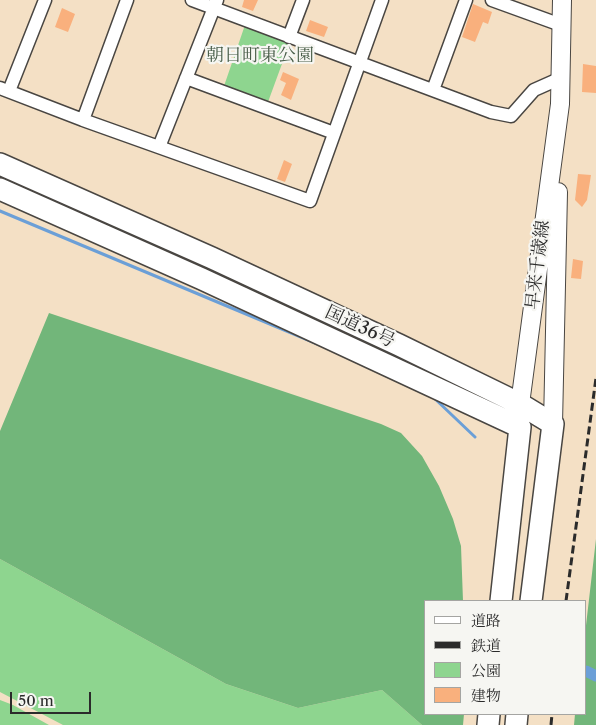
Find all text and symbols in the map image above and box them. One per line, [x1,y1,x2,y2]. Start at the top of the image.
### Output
park label: 朝日町東公園 [206,45,314,67]
street label: 早来千歳線 [522,219,554,311]
street label: 国道36号 [322,301,398,353]
legend [424,600,586,715]
text: 道路 [471,611,501,630]
text: 鉄道 [471,636,501,655]
text: 公園 [471,661,501,680]
scale bar [12,682,94,714]
text: 建物 [471,686,501,705]
text: 50 m [18,691,54,710]

